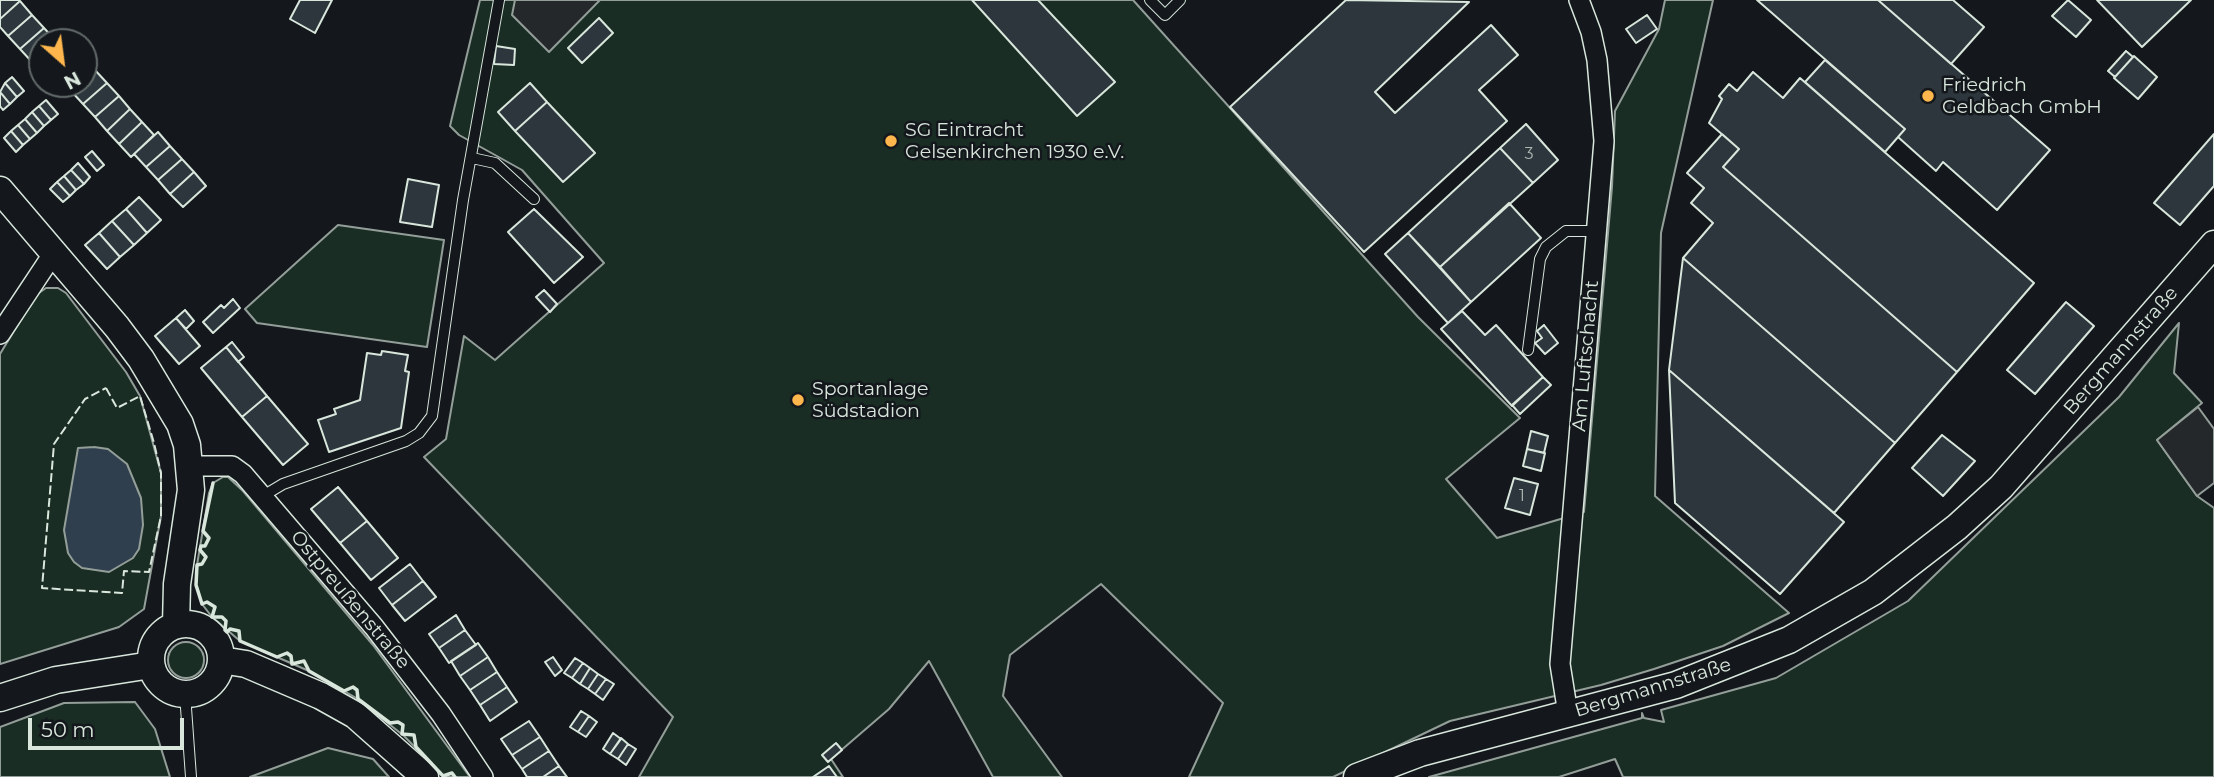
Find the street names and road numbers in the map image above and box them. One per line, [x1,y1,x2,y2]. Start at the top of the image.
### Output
street label: Am Luftschacht [1568,279,1604,433]
street label: Bergmannstraße [2059,282,2183,420]
street label: Ostpreußenstraße [285,526,415,674]
street label: Bergmannstraße [1572,653,1734,723]

